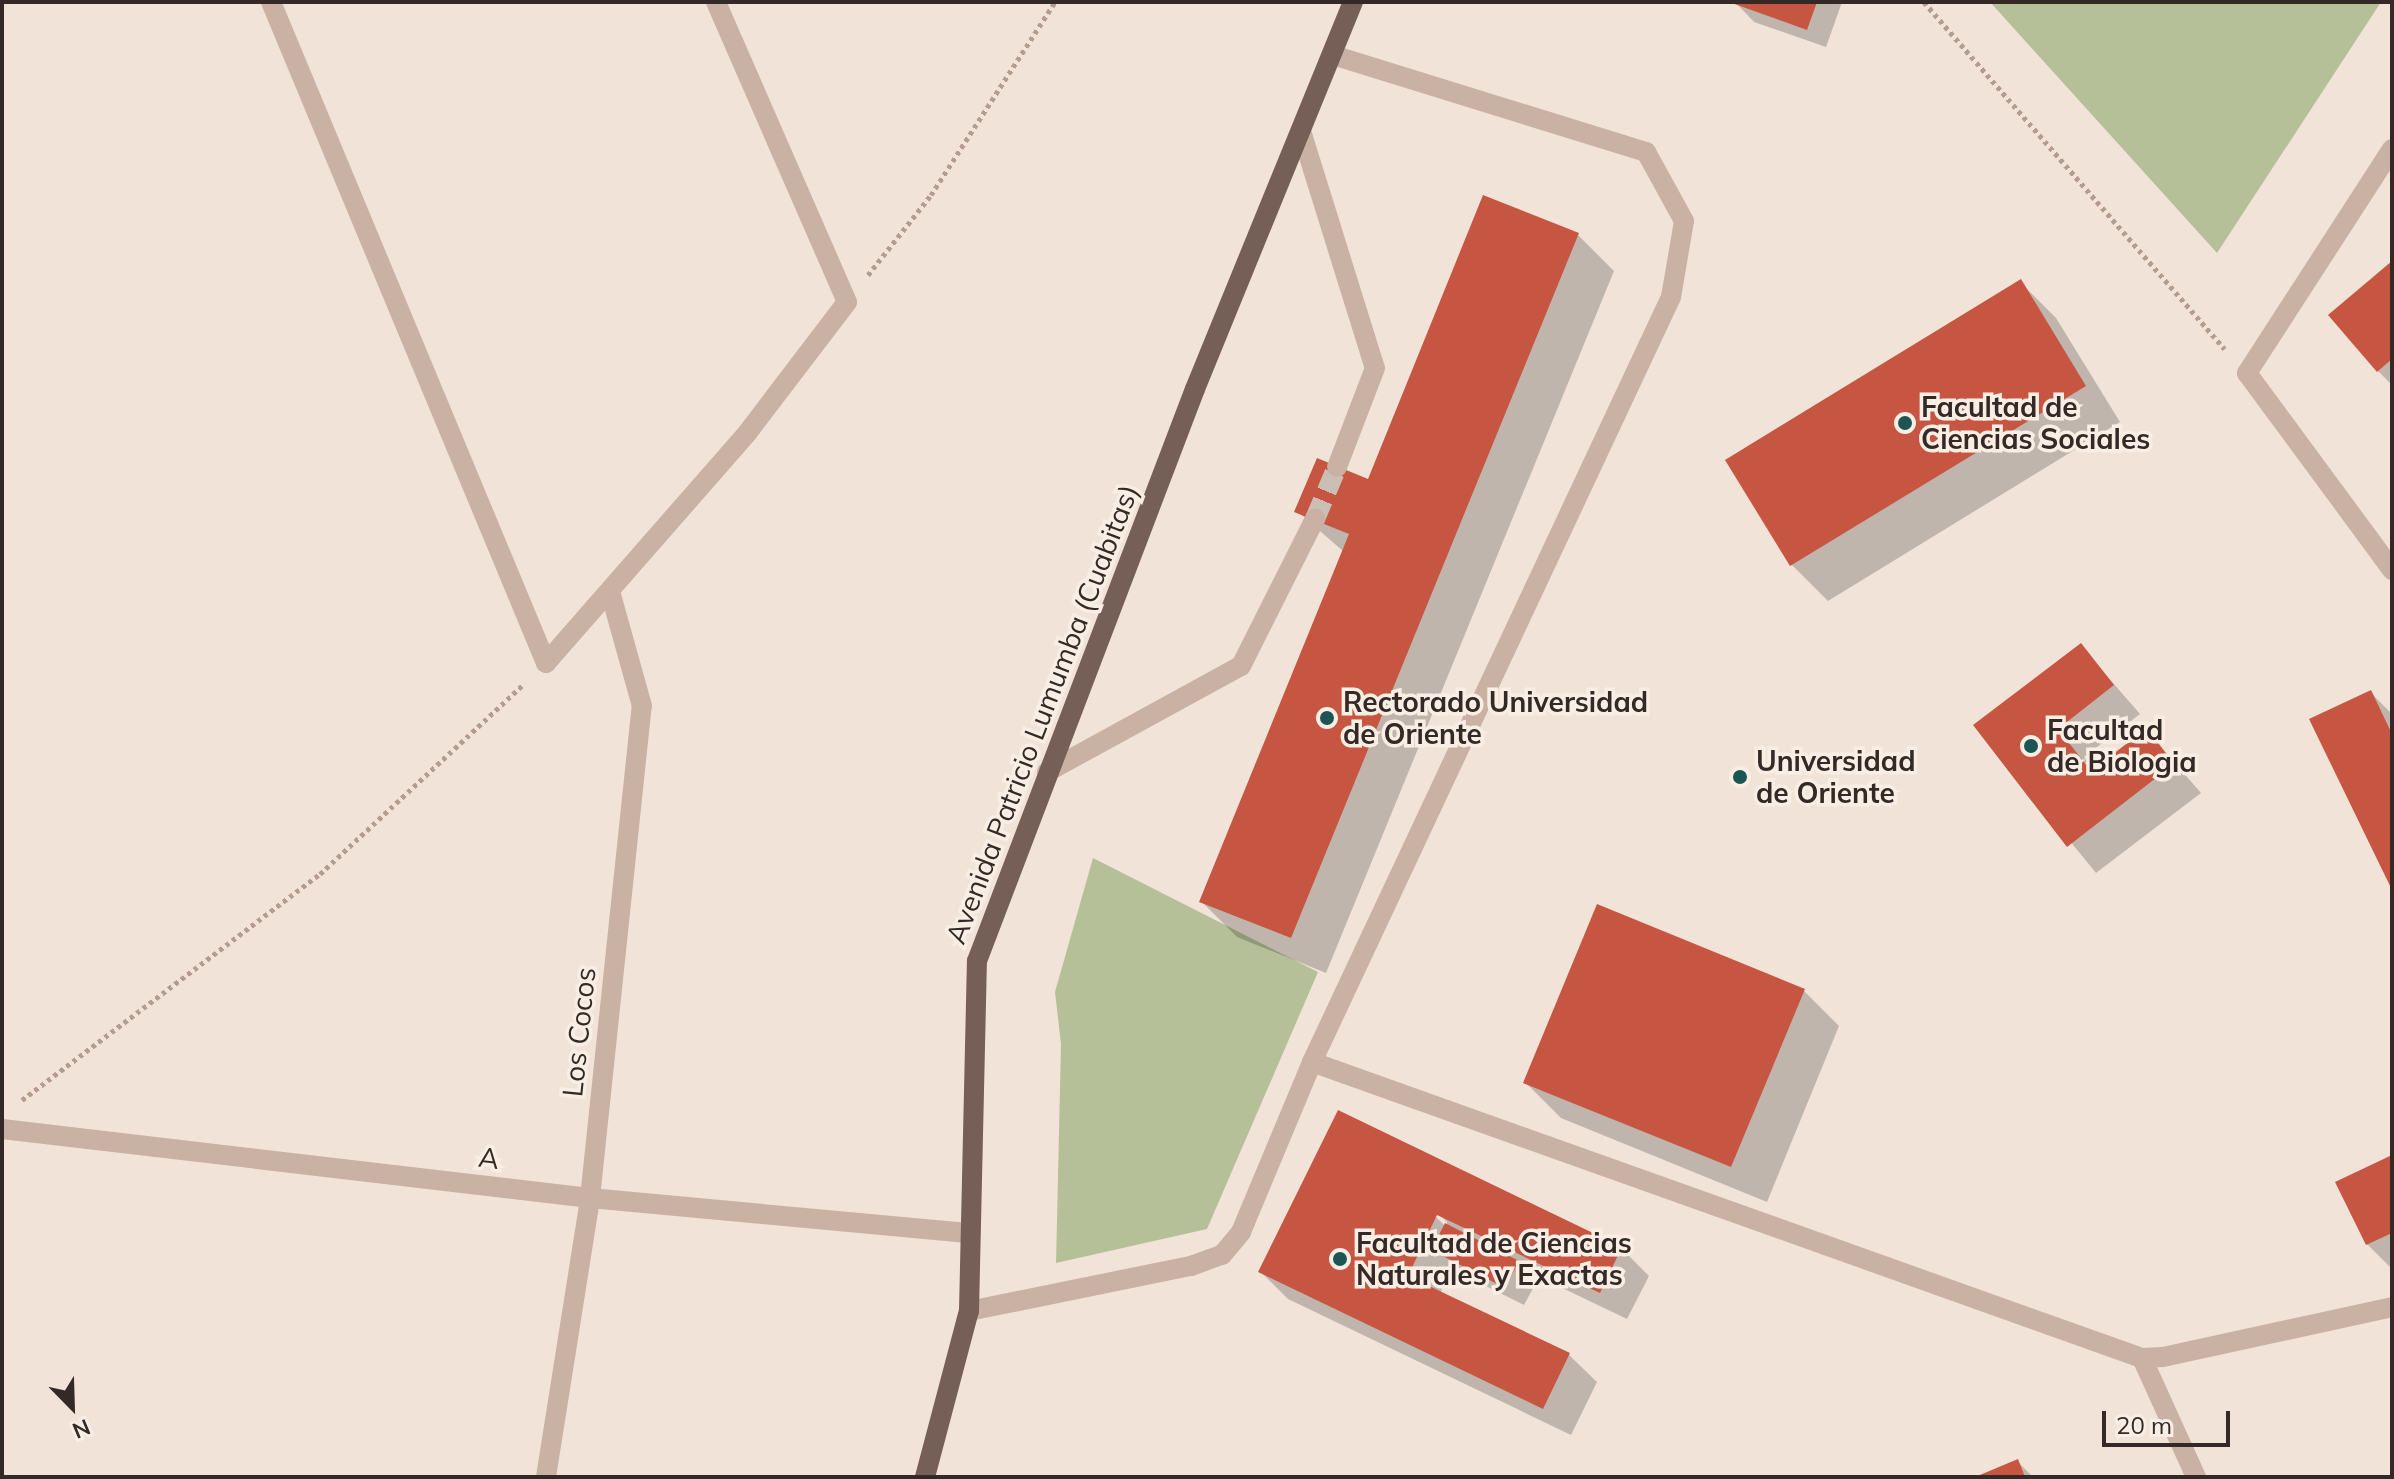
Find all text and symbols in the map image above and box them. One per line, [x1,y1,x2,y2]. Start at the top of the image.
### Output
place label: Facultad de Ciencias Sociales [1921,390,2150,456]
marker: Facultad de Ciencias Sociales [1896,414,1914,432]
street label: Avenida Patricio Lumumba (Cuabitas) [939,480,1145,948]
place label: Rectorado Universidad de Oriente [1343,685,1648,751]
marker: Rectorado Universidad de Oriente [1318,709,1336,727]
place label: Facultad de Biologia [2047,713,2197,779]
marker: Facultad de Biologia [2022,737,2040,755]
place label: Universidad de Oriente [1756,744,1915,810]
marker: Universidad de Oriente [1731,768,1749,786]
street label: Los Cocos [556,966,602,1098]
street label: A [477,1140,501,1176]
place label: Facultad de Ciencias Naturales y Exactas [1356,1226,1632,1292]
marker: Facultad de Ciencias Naturales y Exactas [1331,1250,1349,1268]
north arrow [32,1367,112,1447]
scale bar [2106,1395,2234,1445]
text: 20 m [2116,1410,2172,1440]
text: N [68,1413,94,1445]

